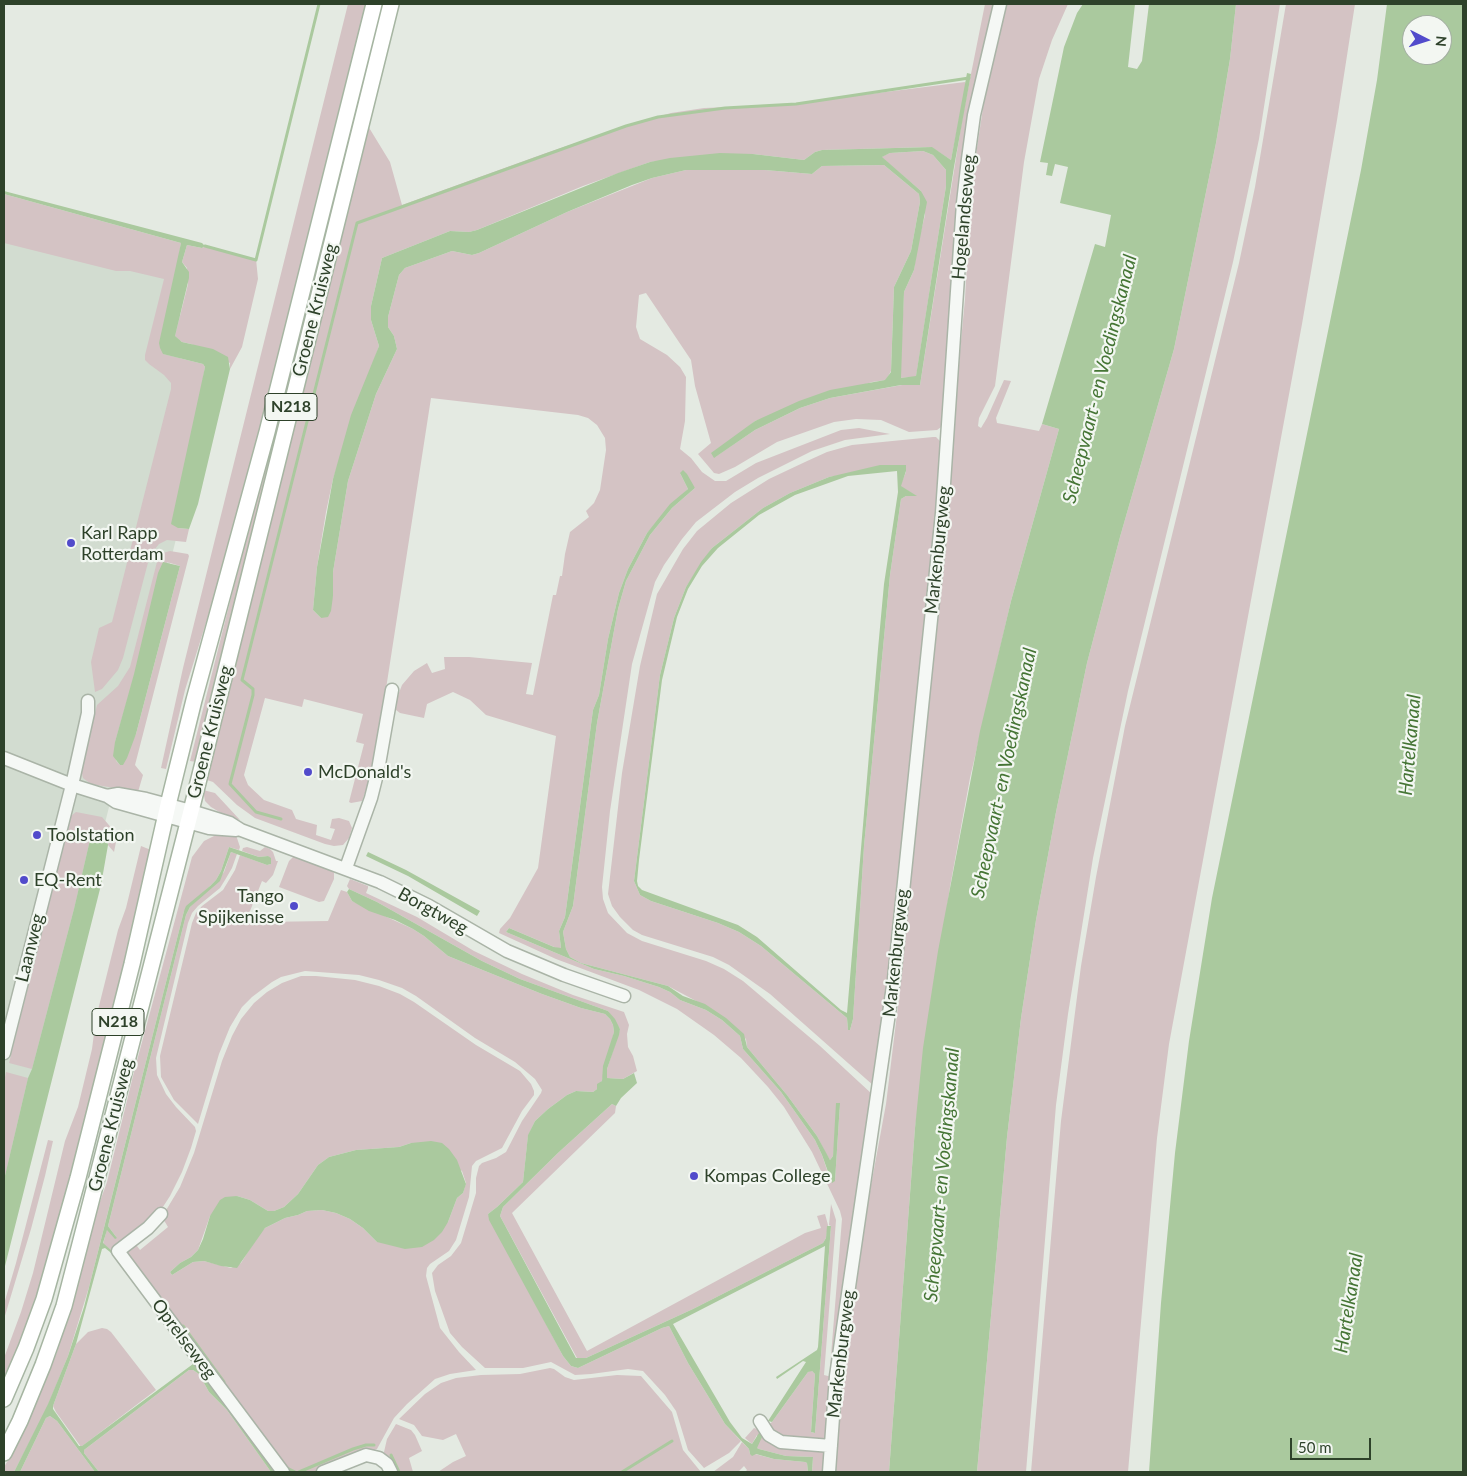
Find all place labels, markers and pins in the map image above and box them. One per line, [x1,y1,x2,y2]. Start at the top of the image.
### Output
place label: Karl Rapp Rotterdam [81,522,164,564]
marker: Karl Rapp Rotterdam [65,537,77,549]
place label: McDonald's [318,761,411,783]
marker: McDonald's [302,766,314,778]
place label: Toolstation [47,824,135,846]
marker: Toolstation [31,829,43,841]
place label: EQ-Rent [34,869,102,891]
marker: EQ-Rent [18,874,30,886]
place label: Tango Spijkenisse [198,885,284,928]
marker: Tango Spijkenisse [288,900,300,912]
place label: Kompas College [704,1165,830,1187]
marker: Kompas College [688,1170,700,1182]

